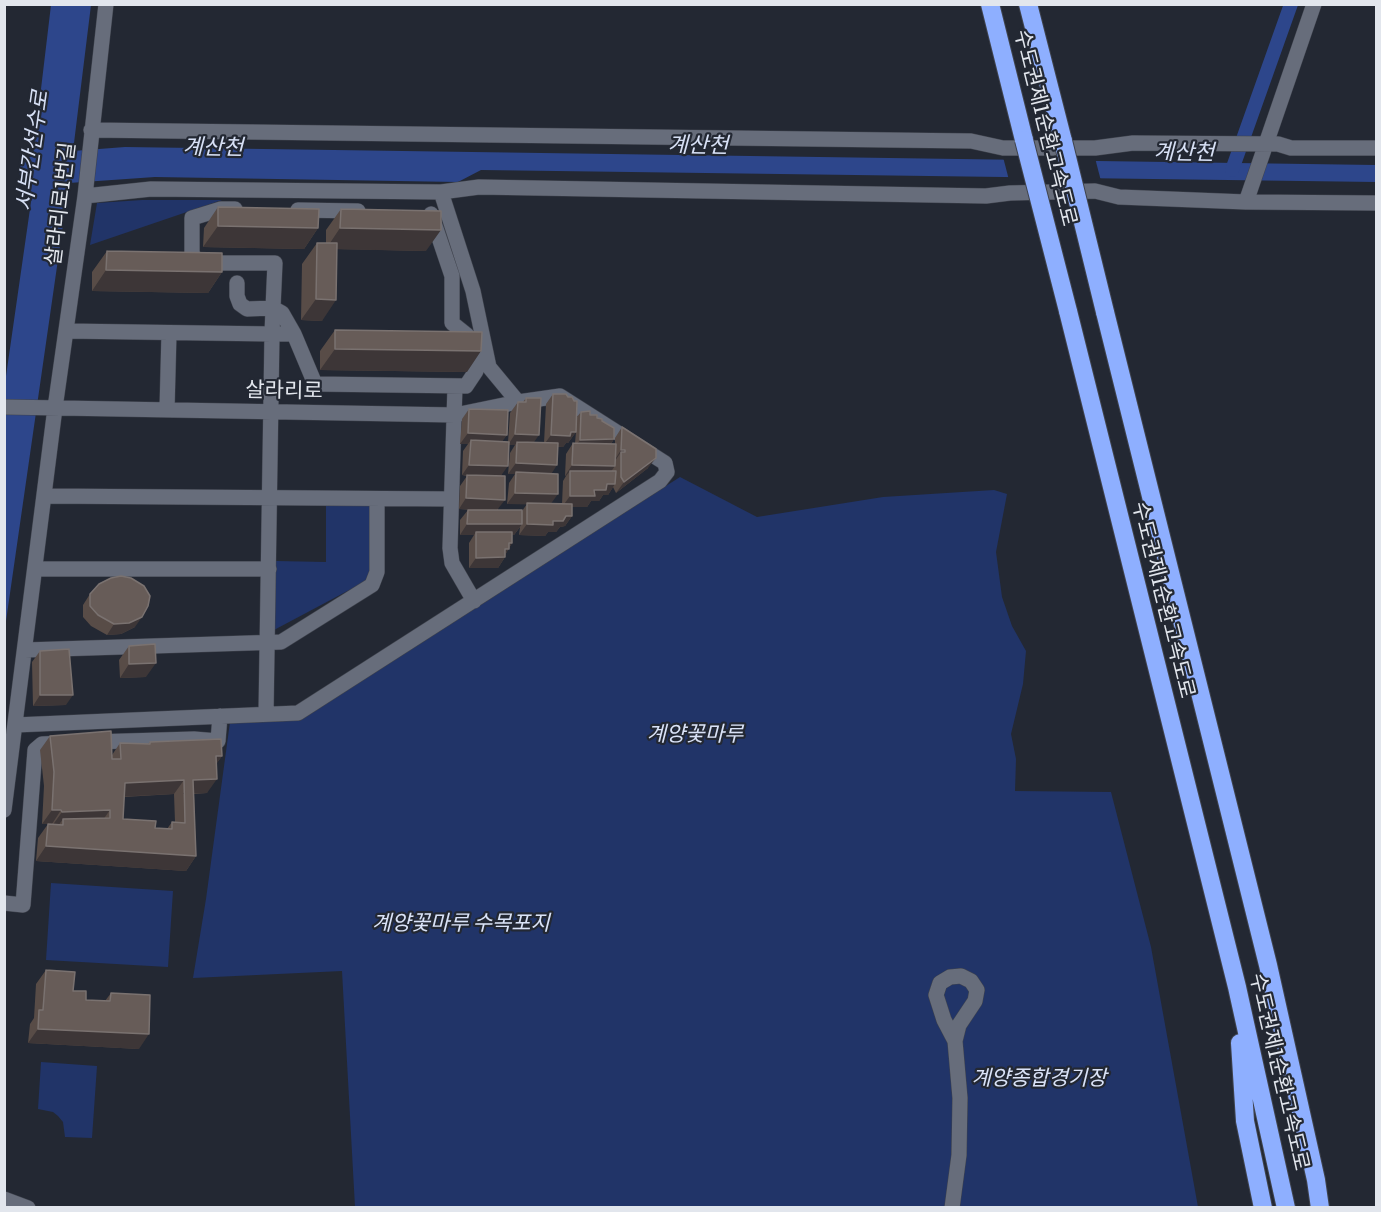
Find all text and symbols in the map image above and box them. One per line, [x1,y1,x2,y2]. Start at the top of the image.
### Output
street label: 수도권제1순환고속도로 [1008,27,1082,229]
water label: 서부간선수로 [11,89,55,213]
water label: 계산천 [667,132,729,160]
water label: 계산천 [182,134,244,162]
water label: 계산천 [1153,139,1215,167]
street label: 살라리로1번길 [41,141,81,267]
street label: 살라리로 [245,378,323,404]
street label: 수도권제1순환고속도로 [1126,499,1200,701]
park label: 계양꽃마루 [647,722,743,748]
park label: 계양꽃마루 수목포지 [372,911,550,937]
street label: 수도권제1순환고속도로 [1244,971,1314,1173]
park label: 계양종합경기장 [971,1066,1107,1092]

